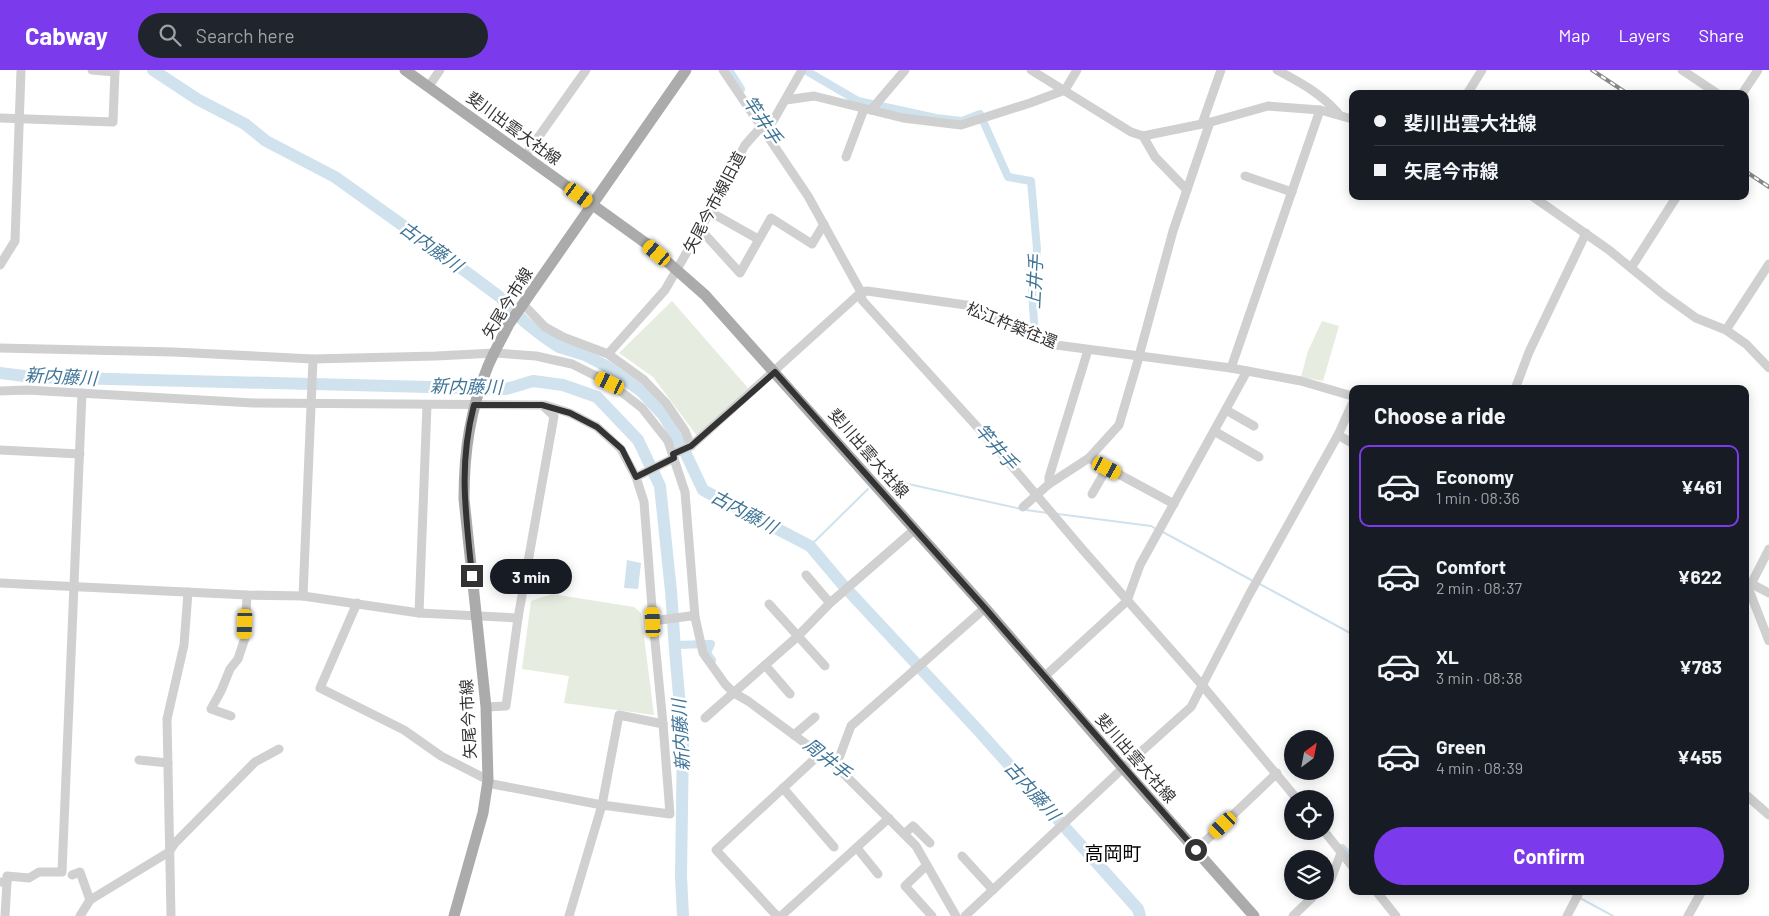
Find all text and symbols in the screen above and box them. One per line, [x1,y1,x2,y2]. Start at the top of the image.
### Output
search box [138,13,488,58]
text: Cabway [25,21,108,50]
icon: search [156,21,184,49]
text: Search here [196,24,295,47]
text: Map [1558,24,1590,46]
text: Layers [1618,24,1671,46]
text: Share [1699,24,1744,46]
street label: 斐川出雲大社線 [463,87,565,168]
water label: 竿井手 [739,91,788,149]
text: 斐川出雲大社線 [1404,111,1537,134]
street label: 矢尾今市線旧道 [679,148,748,256]
text: 矢尾今市線 [1404,159,1499,182]
car [562,180,595,210]
water label: 古内藤川 [396,216,469,277]
car [640,238,673,268]
water label: 上井手 [1022,253,1046,309]
street label: 矢尾今市線 [477,264,536,342]
street label: 松江杵築往還 [964,298,1060,351]
water label: 新内藤川 [25,363,100,389]
car [593,370,626,396]
water label: 新内藤川 [430,374,504,398]
text: Choose a ride [1374,402,1506,428]
street label: 斐川出雲大社線 [825,404,913,501]
water label: 竿井手 [971,419,1023,475]
car [1090,454,1123,482]
icon: car [1376,464,1421,509]
text: Economy [1436,465,1514,488]
text: ¥461 [1681,475,1722,498]
water label: 古内藤川 [708,485,783,539]
text: 1 min · 08:36 [1436,488,1520,507]
icon: car [1376,554,1421,599]
text: Comfort [1436,555,1506,578]
callout: 3 min [490,558,572,594]
route end [461,565,483,587]
text: ¥622 [1677,565,1722,588]
text: 3 min [512,567,550,586]
text: 2 min · 08:37 [1436,578,1522,597]
car [644,607,661,637]
car [236,609,253,639]
icon: car [1376,644,1421,689]
text: XL [1436,645,1459,668]
text: ¥783 [1679,655,1722,678]
text: 3 min · 08:38 [1436,668,1523,687]
street label: 矢尾今市線 [456,679,479,759]
water label: 新内藤川 [667,697,693,772]
street label: 斐川出雲大社線 [1092,709,1180,806]
north arrow [1284,730,1334,780]
map controls [1284,730,1334,900]
water label: 周井手 [800,733,856,784]
icon: car [1376,734,1421,779]
text: Green [1436,735,1486,758]
text: ¥455 [1677,745,1722,768]
water label: 古内藤川 [1000,756,1066,826]
text: 4 min · 08:39 [1436,758,1523,777]
button: locate [1284,790,1334,840]
car [1206,809,1239,841]
button: Confirm [1374,827,1724,885]
route start [1185,839,1207,861]
district label: 高岡町 [1084,841,1142,864]
button: layers [1284,850,1334,900]

